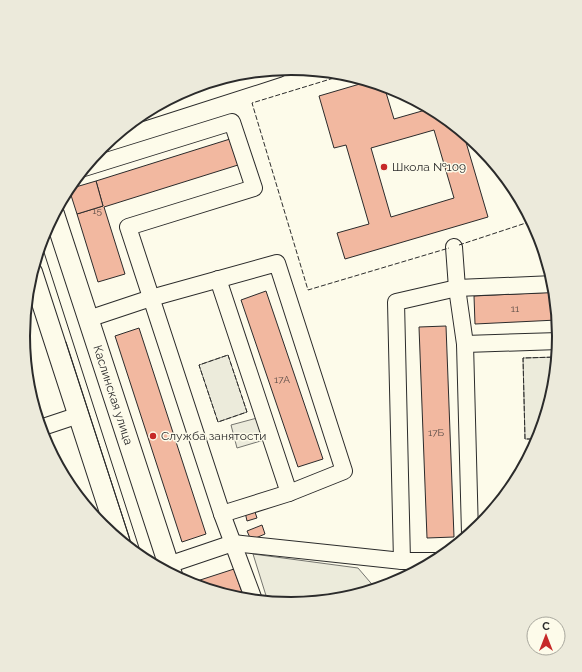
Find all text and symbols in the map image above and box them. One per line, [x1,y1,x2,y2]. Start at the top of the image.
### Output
place label: Школа №109 [392,160,466,174]
marker: Школа №109 [379,162,389,172]
house number: 15 [92,205,102,216]
house number: 11 [511,303,520,314]
street label: Каслинская улица [90,343,136,447]
house number: 17А [274,374,290,385]
house number: 17Б [428,427,445,438]
place label: Служба занятости [161,429,266,443]
marker: Служба занятости [148,431,158,441]
north arrow [526,616,566,656]
text: С [542,620,550,633]

